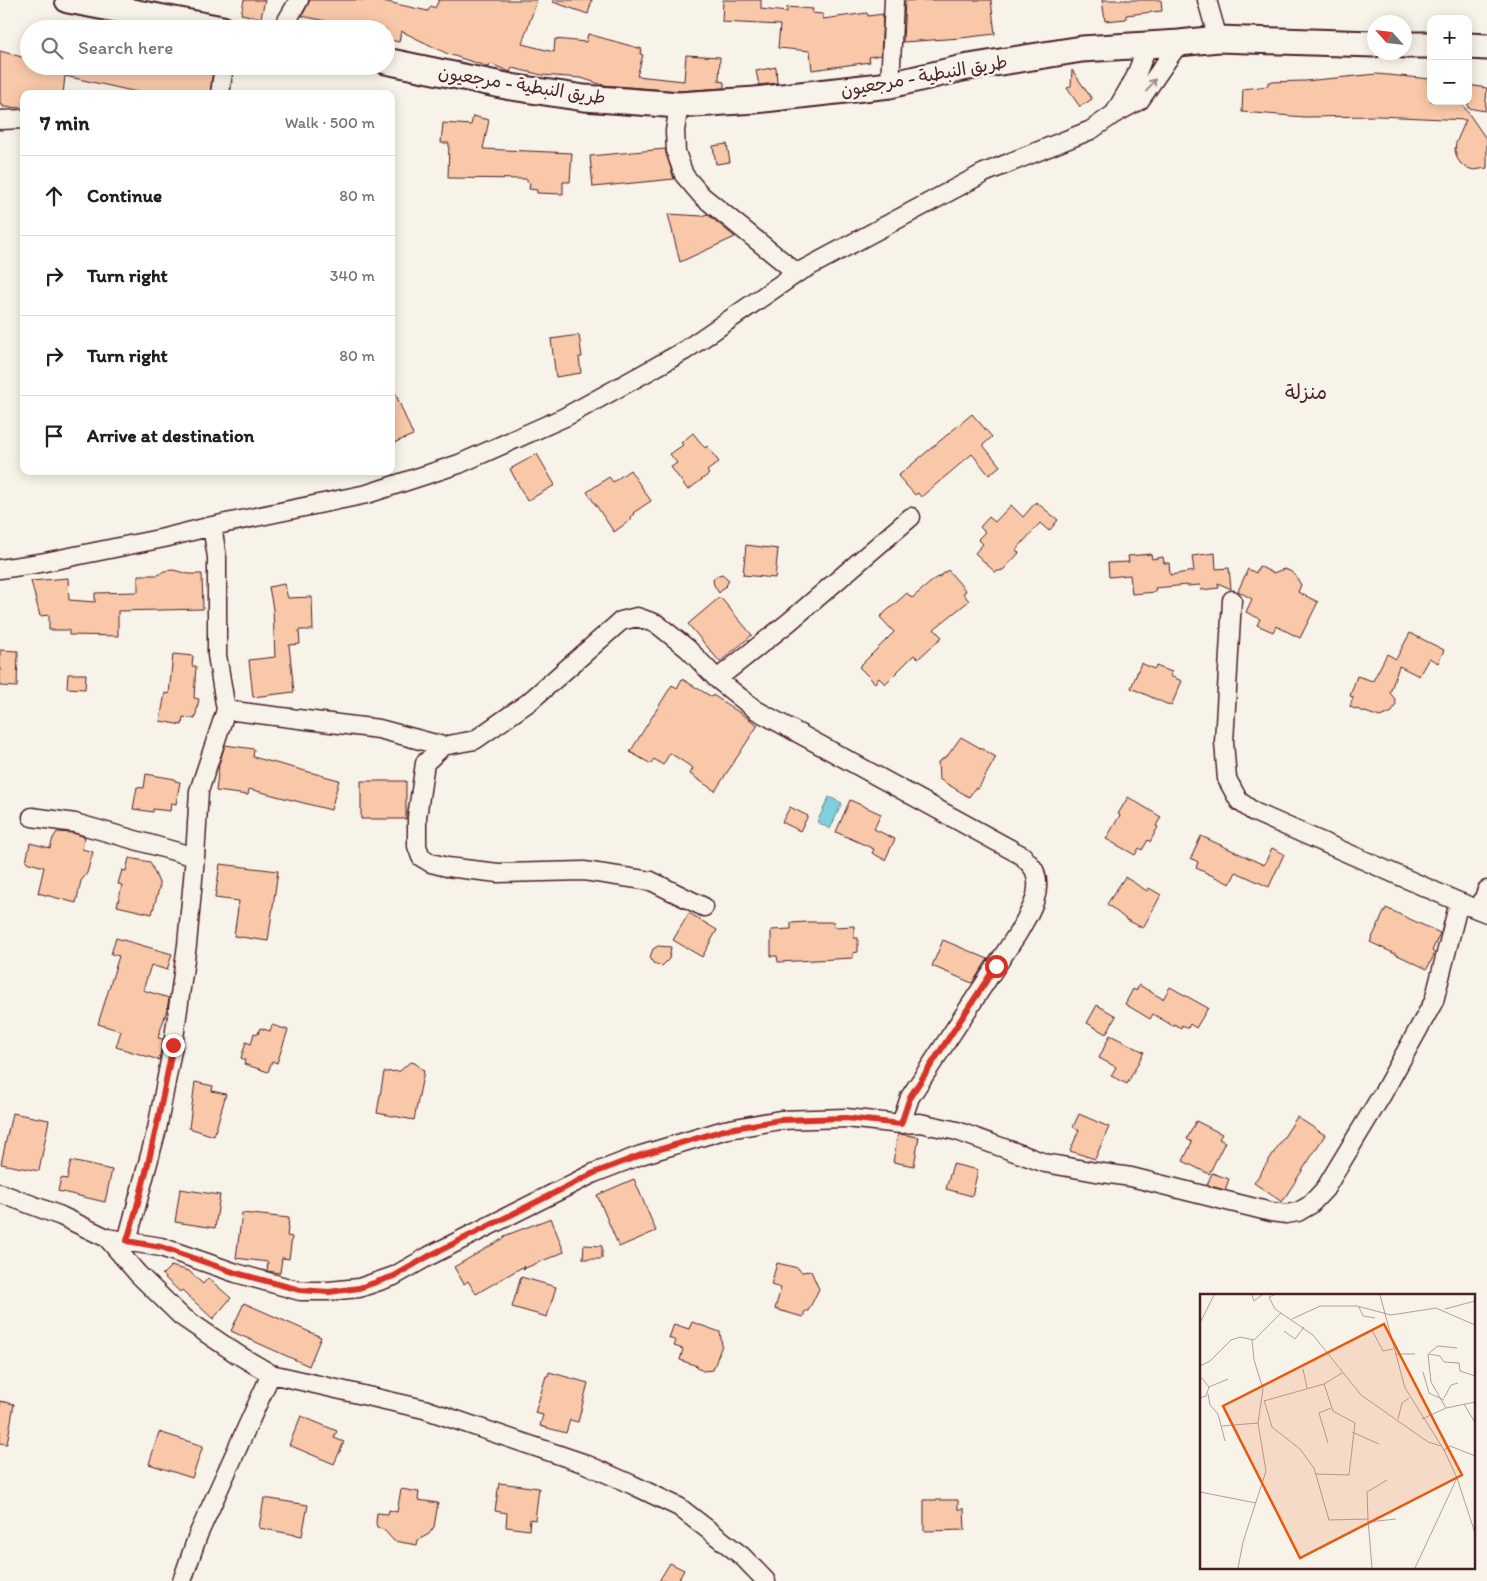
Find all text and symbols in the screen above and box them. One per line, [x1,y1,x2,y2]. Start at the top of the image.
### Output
north arrow [1367,15,1412,60]
map controls [1427,15,1472,105]
button: + [1427,15,1472,60]
search box [20,20,395,75]
icon: search [38,34,66,62]
text: Search here [78,36,173,59]
street label: طريق النبطية - مرجعيون [839,50,1009,102]
button: − [1427,60,1472,105]
street label: طريق النبطية - مرجعيون [437,61,607,110]
one-way arrow [1146,78,1156,92]
text: 7 min [40,110,89,135]
text: Walk · 500 m [285,113,375,132]
icon: ahead [40,182,68,210]
text: Continue [87,184,162,207]
text: 80 m [339,186,375,205]
icon: right [40,262,68,290]
text: Turn right [87,264,168,287]
text: 340 m [330,266,375,285]
icon: right [40,342,68,370]
text: Turn right [87,344,168,367]
text: 80 m [339,346,375,365]
district label: منزلة [1285,380,1327,404]
icon: arrive [40,422,68,450]
text: Arrive at destination [87,424,254,447]
route start [985,955,1008,978]
route end [162,1034,185,1057]
inset map [1200,1294,1474,1568]

